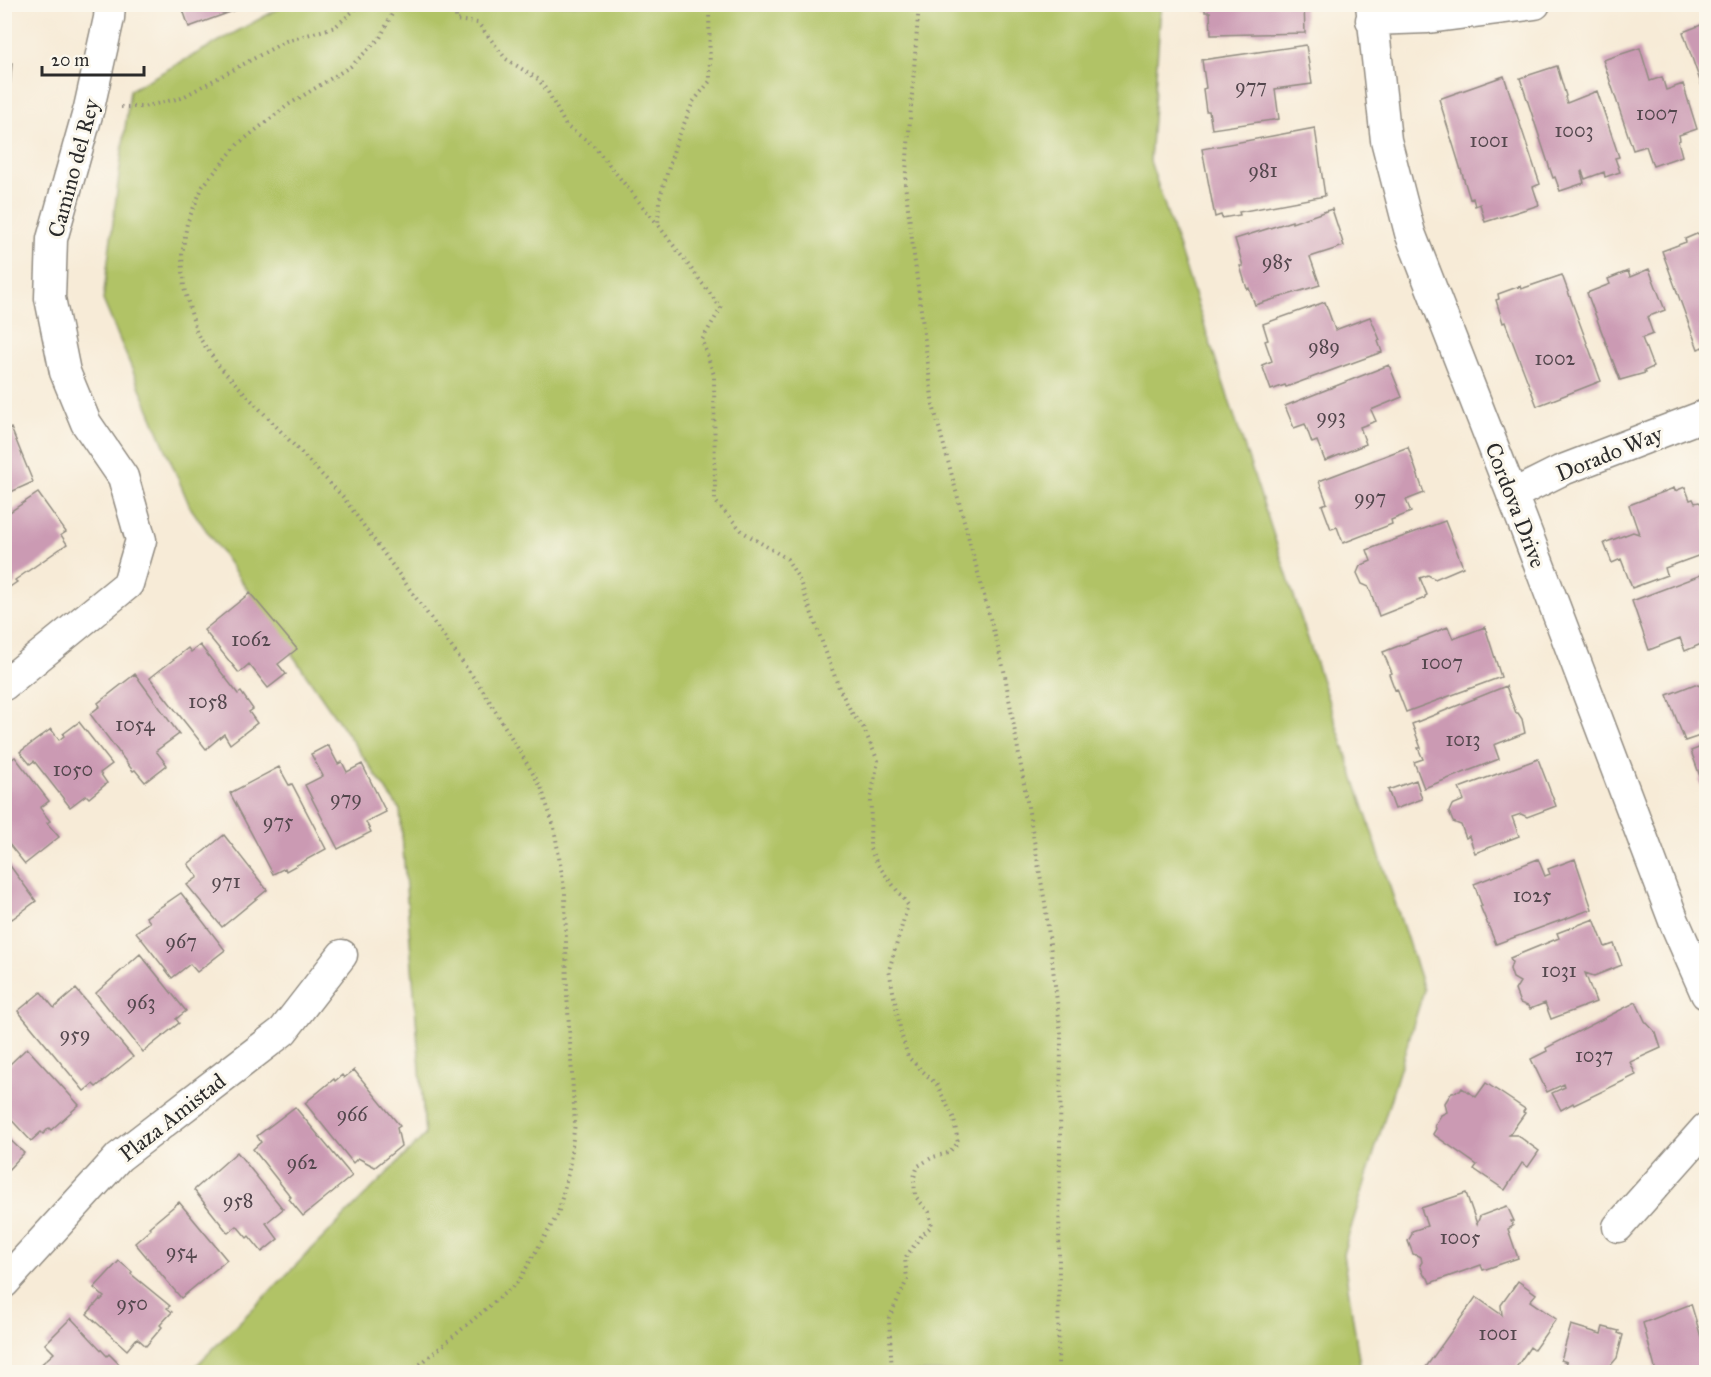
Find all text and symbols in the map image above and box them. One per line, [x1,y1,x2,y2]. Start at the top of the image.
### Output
scale bar [42,39,144,77]
text: 20 m [51,49,89,71]
house number: 977 [1235,74,1267,98]
street label: Camino del Rey [42,95,105,240]
house number: 1007 [1636,101,1678,125]
house number: 1003 [1554,118,1594,142]
house number: 1001 [1470,128,1509,152]
house number: 981 [1248,158,1278,182]
house number: 985 [1262,249,1292,273]
house number: 989 [1308,334,1340,358]
house number: 1002 [1535,346,1576,370]
house number: 993 [1316,404,1346,428]
street label: Dorado Way [1552,420,1667,487]
street label: Cordova Drive [1479,439,1552,572]
house number: 997 [1354,485,1386,509]
house number: 1062 [231,627,271,651]
house number: 1007 [1421,650,1463,674]
house number: 1058 [188,689,228,713]
house number: 1054 [115,712,156,736]
house number: 1013 [1445,727,1481,751]
house number: 1050 [53,757,93,781]
house number: 979 [330,786,362,810]
house number: 975 [263,809,293,833]
house number: 971 [211,869,241,893]
house number: 1025 [1513,883,1551,907]
house number: 967 [165,929,197,953]
house number: 1031 [1541,958,1577,982]
house number: 963 [127,990,156,1014]
house number: 959 [60,1022,90,1046]
house number: 1037 [1575,1043,1613,1067]
street label: Plaza Amistad [114,1067,231,1167]
house number: 966 [336,1102,368,1126]
house number: 962 [287,1150,318,1174]
house number: 958 [223,1188,253,1212]
house number: 1005 [1440,1225,1480,1249]
house number: 954 [166,1239,197,1263]
house number: 950 [116,1291,148,1315]
house number: 1001 [1479,1321,1518,1345]

